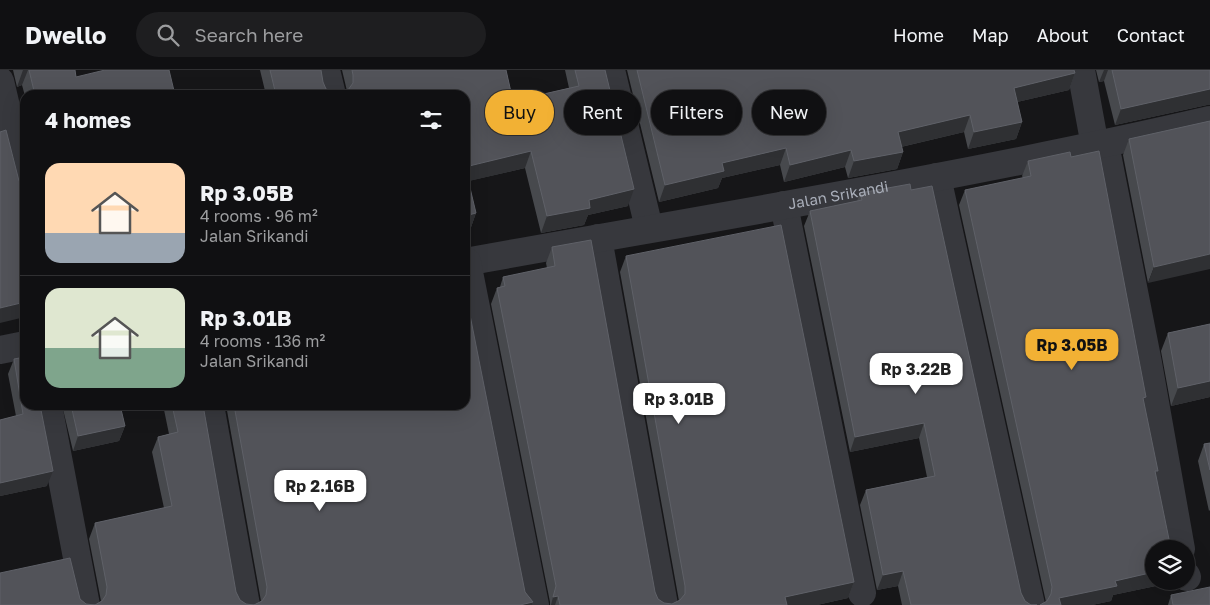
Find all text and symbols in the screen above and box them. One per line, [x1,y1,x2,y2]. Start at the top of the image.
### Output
search box [136,12,486,57]
text: Dwello [25,20,106,49]
icon: search [154,21,182,49]
text: Search here [194,23,303,46]
text: Home [893,24,944,46]
text: Map [972,24,1009,46]
text: About [1037,24,1089,46]
text: Contact [1117,24,1185,46]
chip: Buy [485,90,554,135]
chip: Rent [564,90,641,135]
chip: Filters [651,90,742,135]
chip: New [752,90,826,135]
icon: filters [417,106,445,134]
text: 4 homes [45,107,131,133]
street label: Jalan Srikandi [786,177,890,213]
text: Rp 3.05B [200,180,294,206]
icon: home [85,183,145,243]
text: 4 rooms · 96 m² [200,206,318,226]
text: Jalan Srikandi [200,226,309,246]
text: Rp 3.01B [200,305,292,331]
icon: home [85,308,145,368]
pin: Rp 3.05B [1020,328,1124,371]
text: 4 rooms · 136 m² [200,331,325,351]
text: Rp 3.05B [1036,335,1108,355]
text: Jalan Srikandi [200,351,309,371]
pin: Rp 3.22B [864,352,968,395]
text: Rp 3.22B [881,359,951,379]
pin: Rp 3.01B [627,382,731,425]
text: Rp 3.01B [644,389,714,409]
pin: Rp 2.16B [268,470,372,512]
text: Rp 2.16B [285,476,355,496]
map controls [1145,540,1195,590]
button: layers [1145,540,1195,590]

